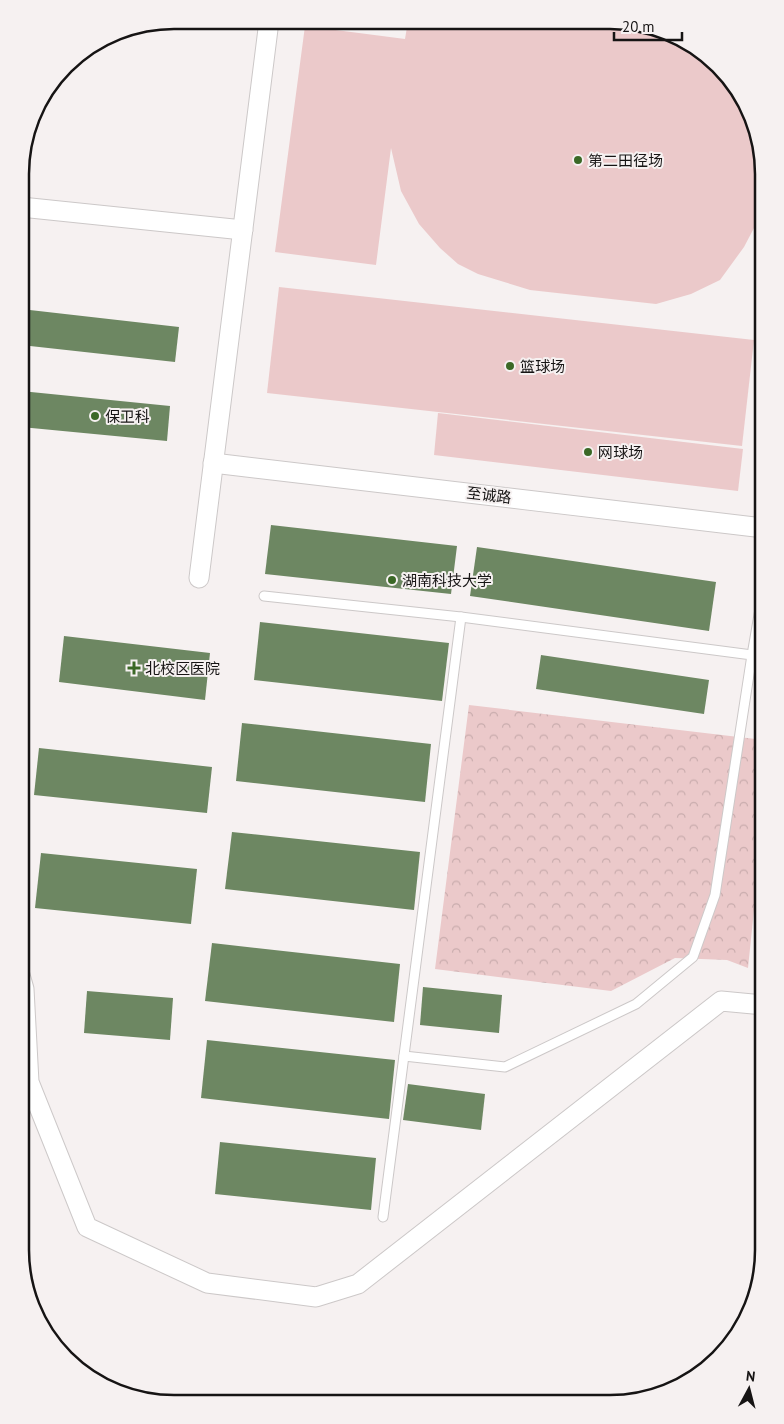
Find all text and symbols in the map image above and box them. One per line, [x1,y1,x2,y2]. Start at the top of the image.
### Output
scale bar [614,10,682,42]
text: 20 m [622,17,655,36]
place label: 第二田径场 [588,151,663,170]
marker: 第二田径场 [572,154,584,166]
place label: 篮球场 [520,357,565,376]
marker: 篮球场 [504,360,516,372]
place label: 保卫科 [105,407,150,426]
marker: 保卫科 [89,410,101,422]
place label: 网球场 [598,443,643,462]
marker: 网球场 [582,446,594,458]
street label: 至诚路 [466,483,512,507]
place label: 湖南科技大学 [402,571,492,590]
marker: 湖南科技大学 [386,574,398,586]
place label: 北校区医院 [145,659,220,678]
marker: 北校区医院 [127,661,141,675]
north arrow [724,1364,774,1414]
text: N [745,1367,756,1386]

